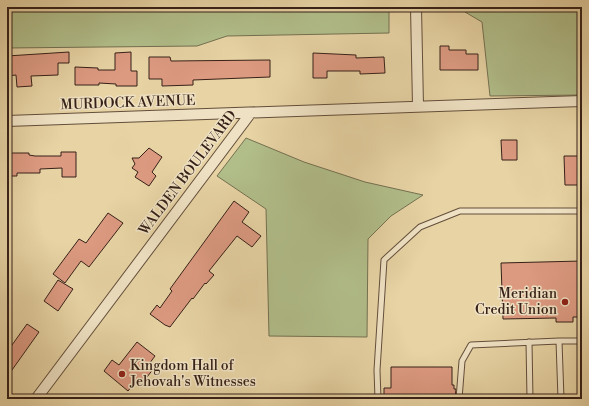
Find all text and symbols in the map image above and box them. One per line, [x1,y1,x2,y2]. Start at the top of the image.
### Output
street label: MURDOCK AVENUE [60,92,196,114]
street label: WALDEN BOULEVARD [134,107,241,240]
place label: Meridian Credit Union [475,285,558,319]
marker: Meridian Credit Union [560,297,570,307]
place label: Kingdom Hall of Jehovah's Witnesses [129,357,256,391]
marker: Kingdom Hall of Jehovah's Witnesses [117,369,127,379]

